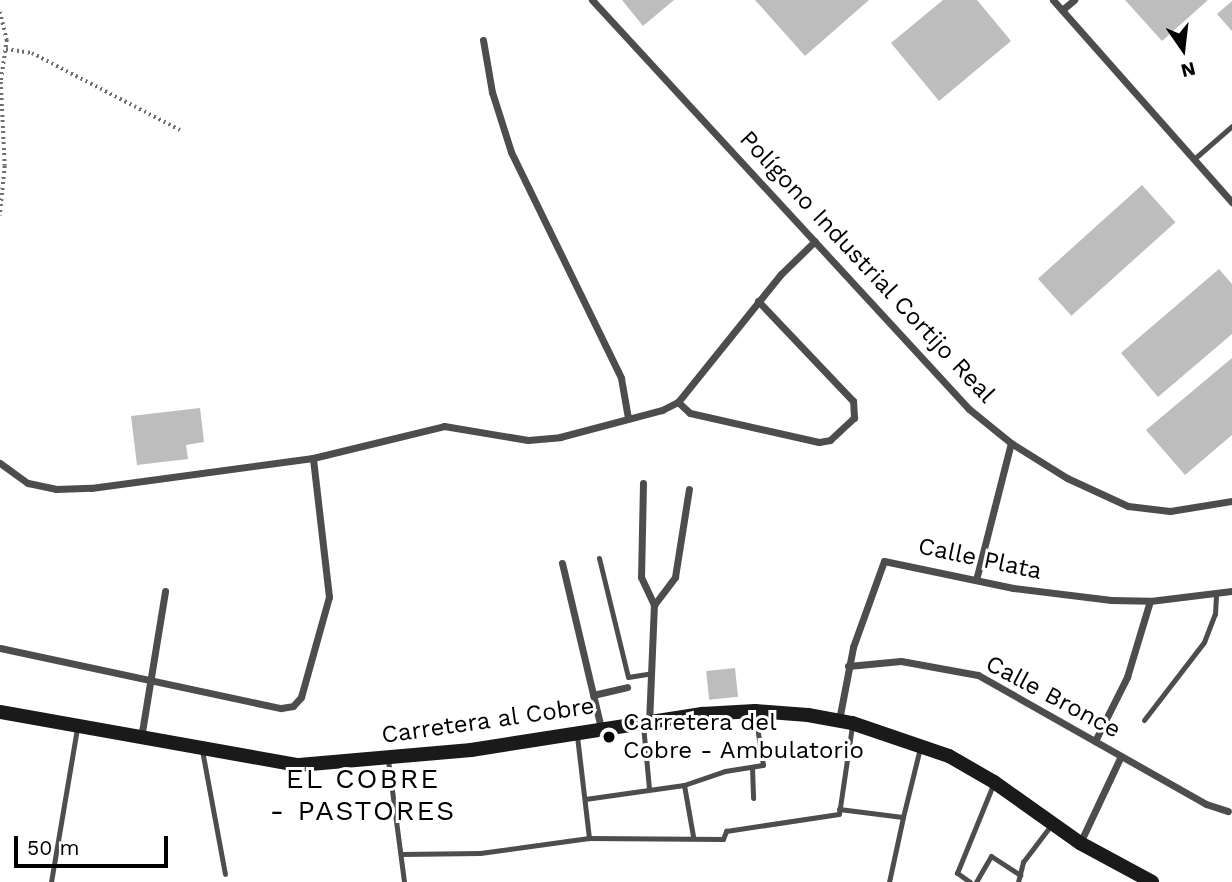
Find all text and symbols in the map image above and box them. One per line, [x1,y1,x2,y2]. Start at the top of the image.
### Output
north arrow [1148,14,1218,84]
text: N [1179,57,1198,83]
street label: Polígono Industrial Cortijo Real [733,125,1001,409]
street label: Calle Plata [916,532,1044,586]
street label: Calle Bronce [981,649,1125,745]
street label: Carretera al Cobre [379,692,597,750]
place label: Carretera del Cobre - Ambulatorio [623,709,865,765]
marker: Carretera del Cobre - Ambulatorio [601,729,617,745]
district label: EL COBRE - PASTORES [271,762,455,828]
scale bar [18,822,172,866]
text: 50 m [27,835,79,860]

